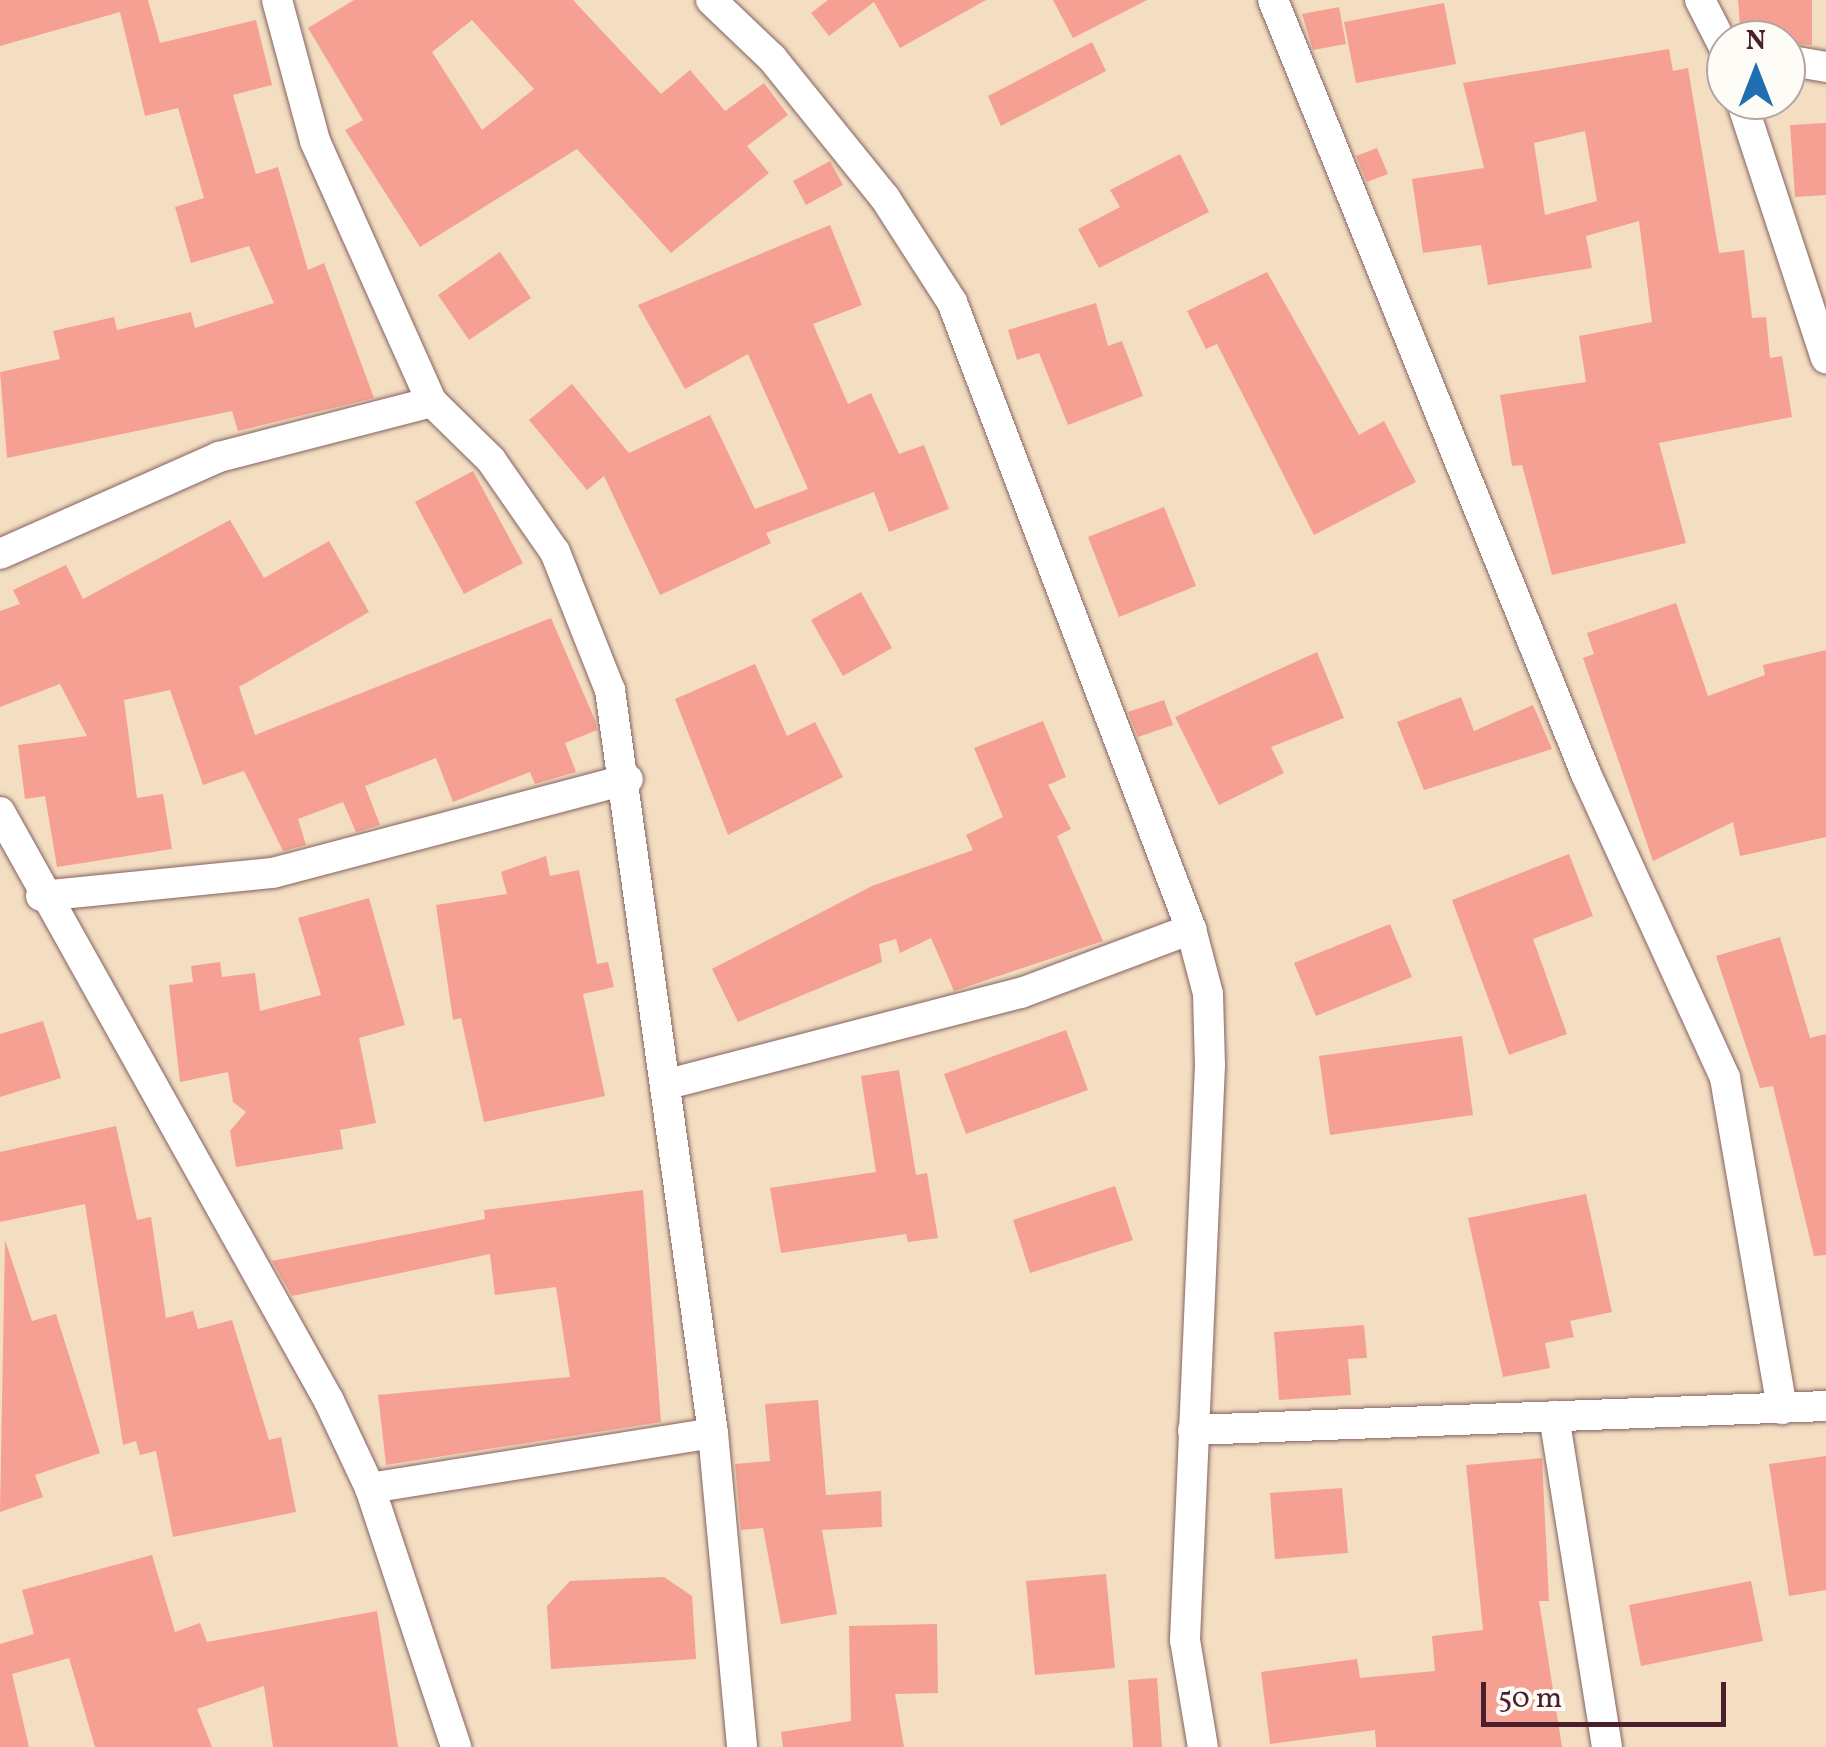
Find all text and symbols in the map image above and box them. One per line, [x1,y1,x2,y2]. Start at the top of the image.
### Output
north arrow [1706,20,1806,120]
text: N [1746,22,1766,61]
scale bar [1486,1662,1731,1724]
text: 50 m [1498,1678,1562,1720]

